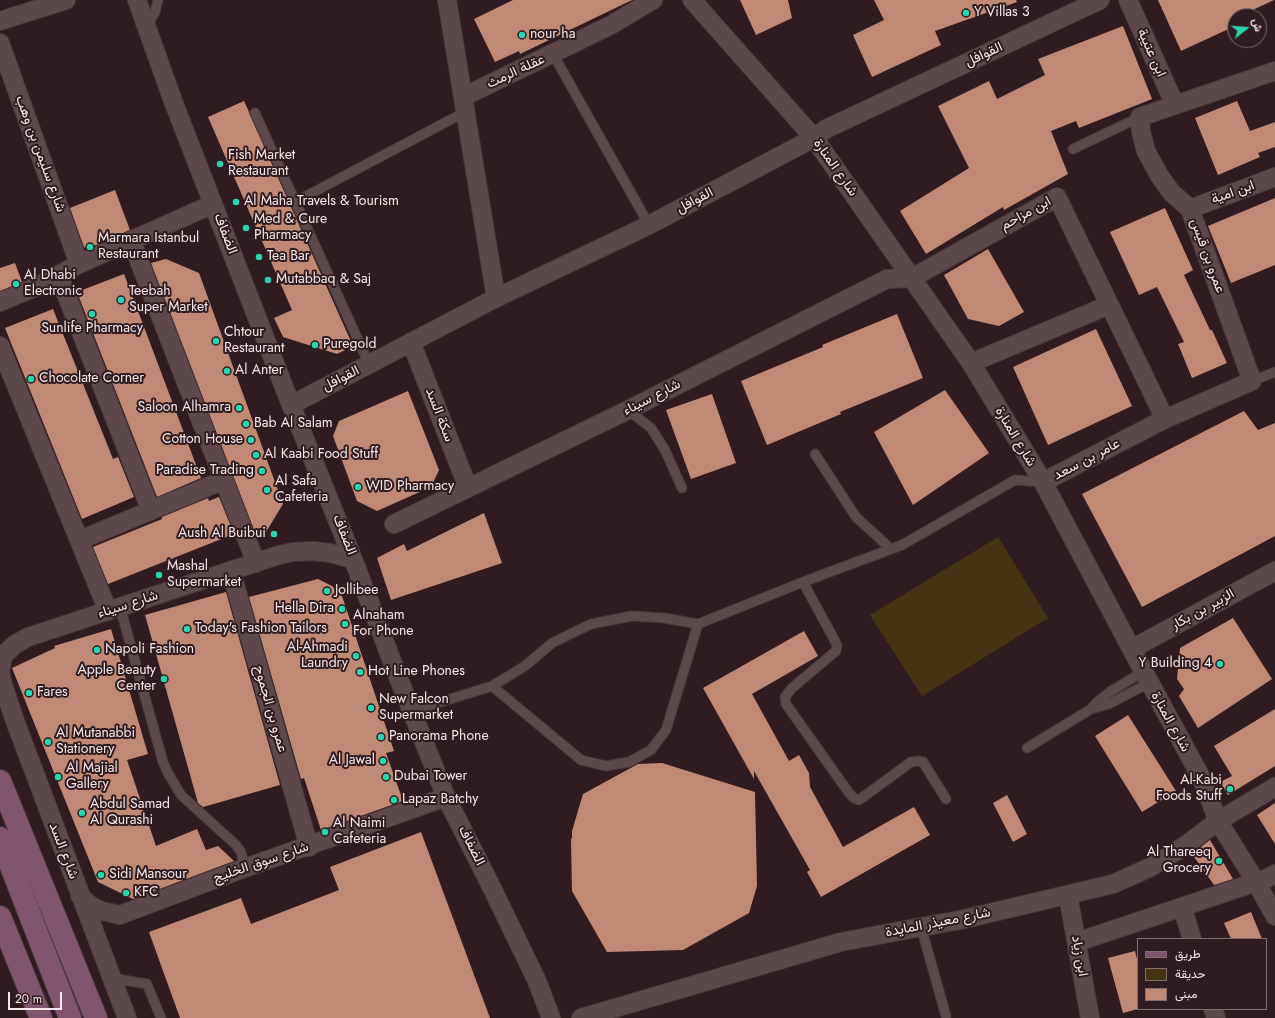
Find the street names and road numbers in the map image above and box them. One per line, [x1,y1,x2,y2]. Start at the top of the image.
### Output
street label: ابن عتيبة [1133,26,1169,80]
street label: القوافل [963,39,1005,71]
street label: عقلة الرمث [484,51,548,93]
street label: شارع سليمن بن وهب [11,94,69,214]
street label: شارع المنارة [809,136,861,200]
street label: ابن امية [1209,177,1257,209]
street label: القوافل [674,184,716,218]
street label: ابن مزاحم [998,193,1054,235]
street label: الضفاف [210,211,240,257]
street label: عمرو بن قيس [1186,216,1228,296]
street label: القوافل [320,363,362,395]
street label: شارع سيناء [620,376,684,420]
street label: سكة السد [421,386,457,444]
street label: شارع المنارة [991,404,1039,470]
street label: عامر بن سعد [1051,435,1123,485]
street label: الضفاف [328,512,360,558]
street label: الزبير بن بكار [1168,586,1238,634]
street label: شارع سيناء [96,587,160,623]
street label: عمرو بن الجموح [250,664,290,754]
street label: شارع المنارة [1147,689,1193,755]
street label: شارع السد [45,820,81,882]
street label: الضفاف [454,823,488,869]
street label: شارع سوق الخليج [211,839,311,887]
street label: شارع معيذر المايدة [884,905,992,941]
street label: ابن زياد [1067,934,1091,978]

